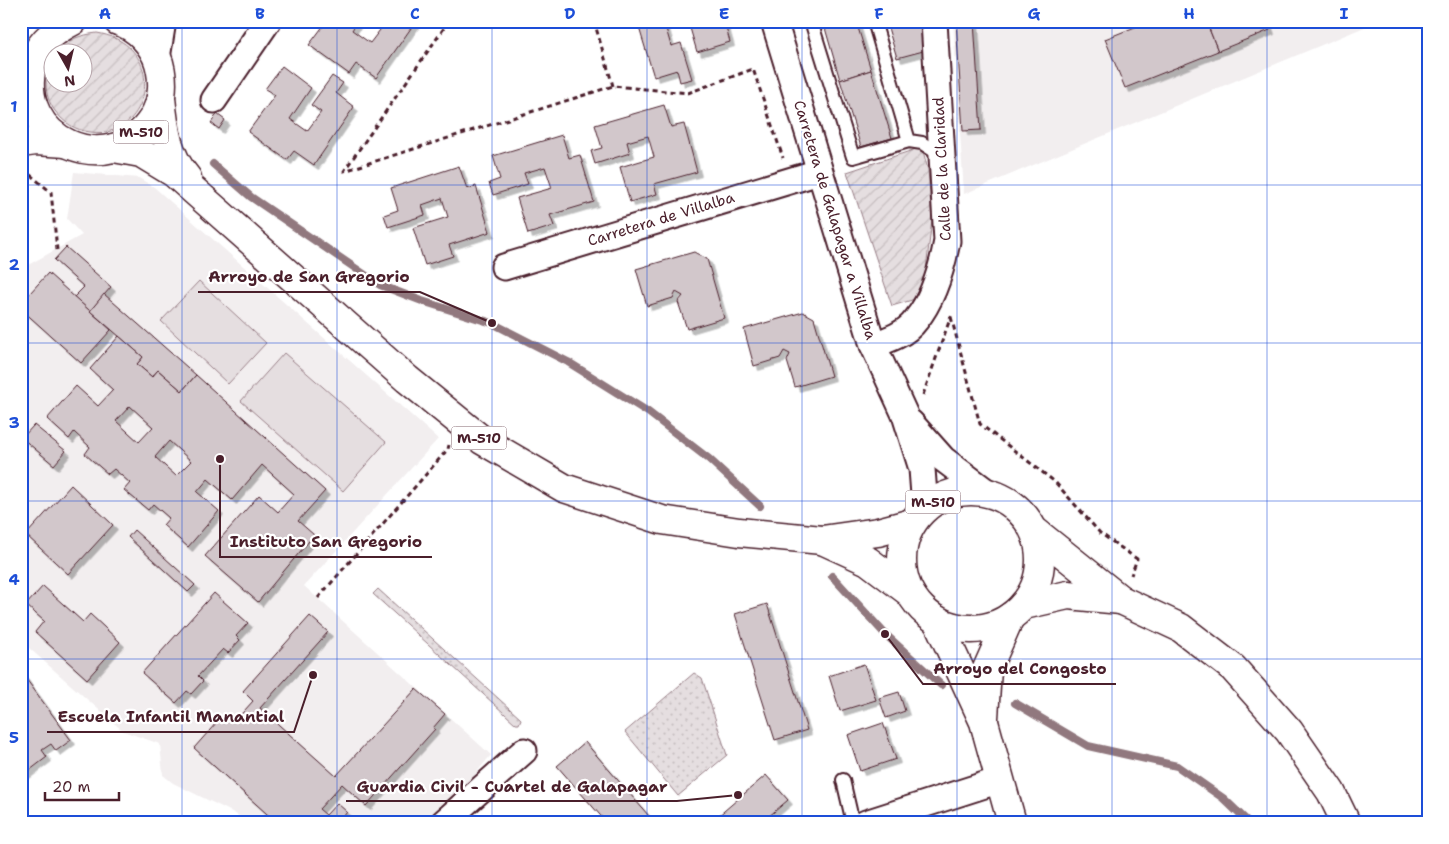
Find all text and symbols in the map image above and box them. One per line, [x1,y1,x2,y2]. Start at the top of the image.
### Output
text: A [99,3,111,24]
text: B [255,3,265,24]
text: C [410,3,420,24]
text: D [564,3,576,24]
text: E [719,3,729,24]
text: F [874,3,884,24]
text: G [1028,3,1041,24]
text: H [1183,3,1195,24]
text: I [1340,3,1349,24]
north arrow [42,42,92,92]
text: N [63,71,77,91]
text: 1 [10,96,18,117]
street label: Calle de la Claridad [928,96,956,242]
street label: Carretera de Galapagar a Villalba [789,98,881,343]
road number: M-510 [114,120,168,144]
street label: Carretera de Villalba [585,187,737,251]
text: 2 [8,254,20,275]
callout: Arroyo de San Gregorio [198,261,420,292]
text: Arroyo de San Gregorio [208,266,410,287]
text: 3 [8,412,20,433]
road number: M-510 [452,426,506,449]
road number: M-510 [906,491,960,514]
callout: Instituto San Gregorio [220,526,432,557]
text: Instituto San Gregorio [230,531,422,552]
text: 4 [8,569,20,590]
callout: Arroyo del Congosto [923,653,1116,684]
text: Arroyo del Congosto [933,658,1107,679]
callout: Escuela Infantil Manantial [47,701,294,732]
text: Escuela Infantil Manantial [58,706,285,727]
text: 5 [9,727,19,748]
scale bar [45,769,119,801]
callout: Guardia Civil - Cuartel de Galapagar [346,770,677,801]
text: Guardia Civil - Cuartel de Galapagar [356,776,668,797]
text: 20 m [52,777,91,797]

